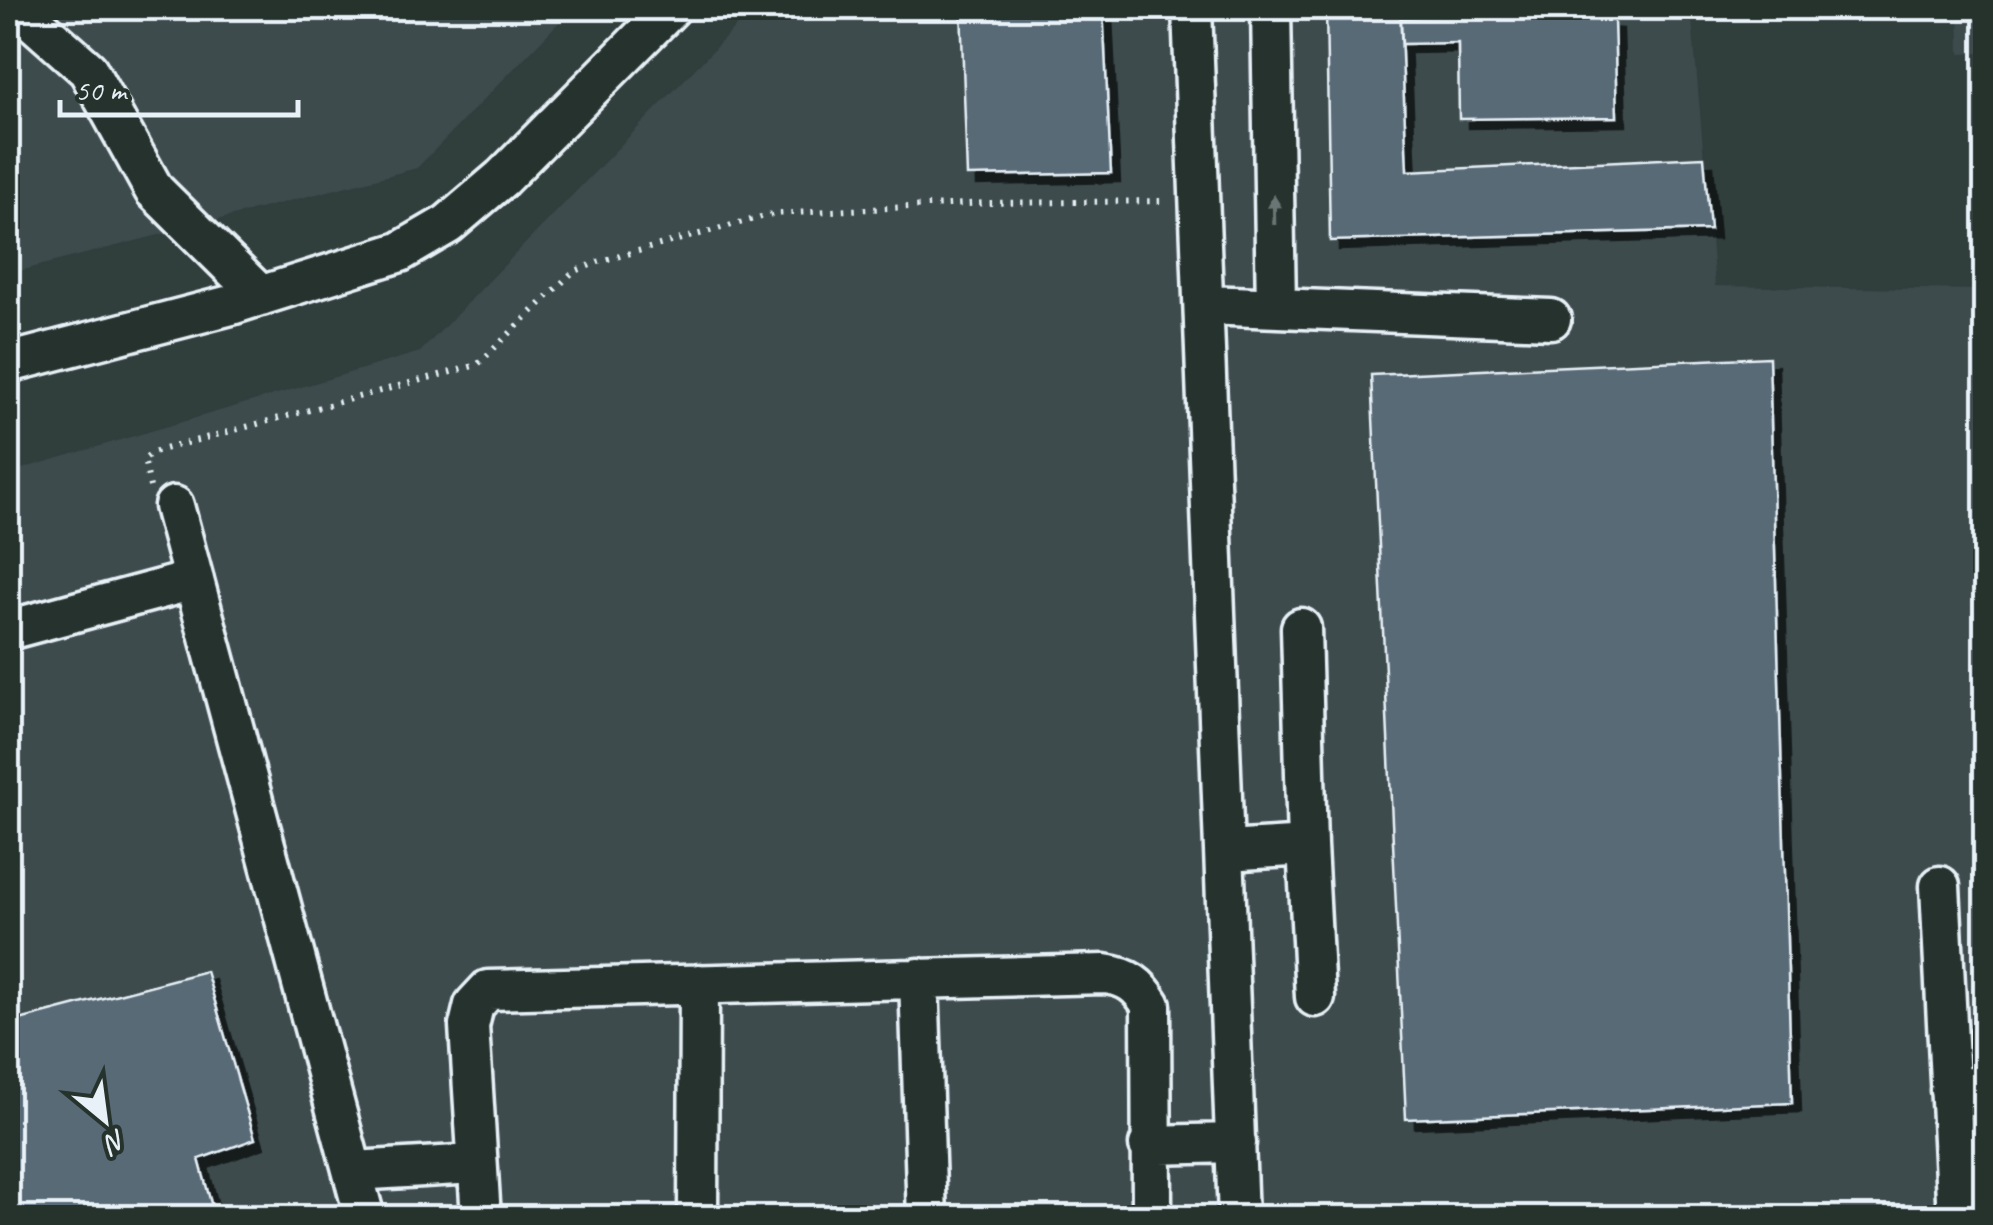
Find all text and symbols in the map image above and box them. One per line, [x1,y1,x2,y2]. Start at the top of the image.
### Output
scale bar [60,55,298,117]
text: 50 m [75,71,128,109]
one-way arrow [1266,194,1282,226]
north arrow [55,1070,155,1170]
text: N [97,1122,133,1163]

